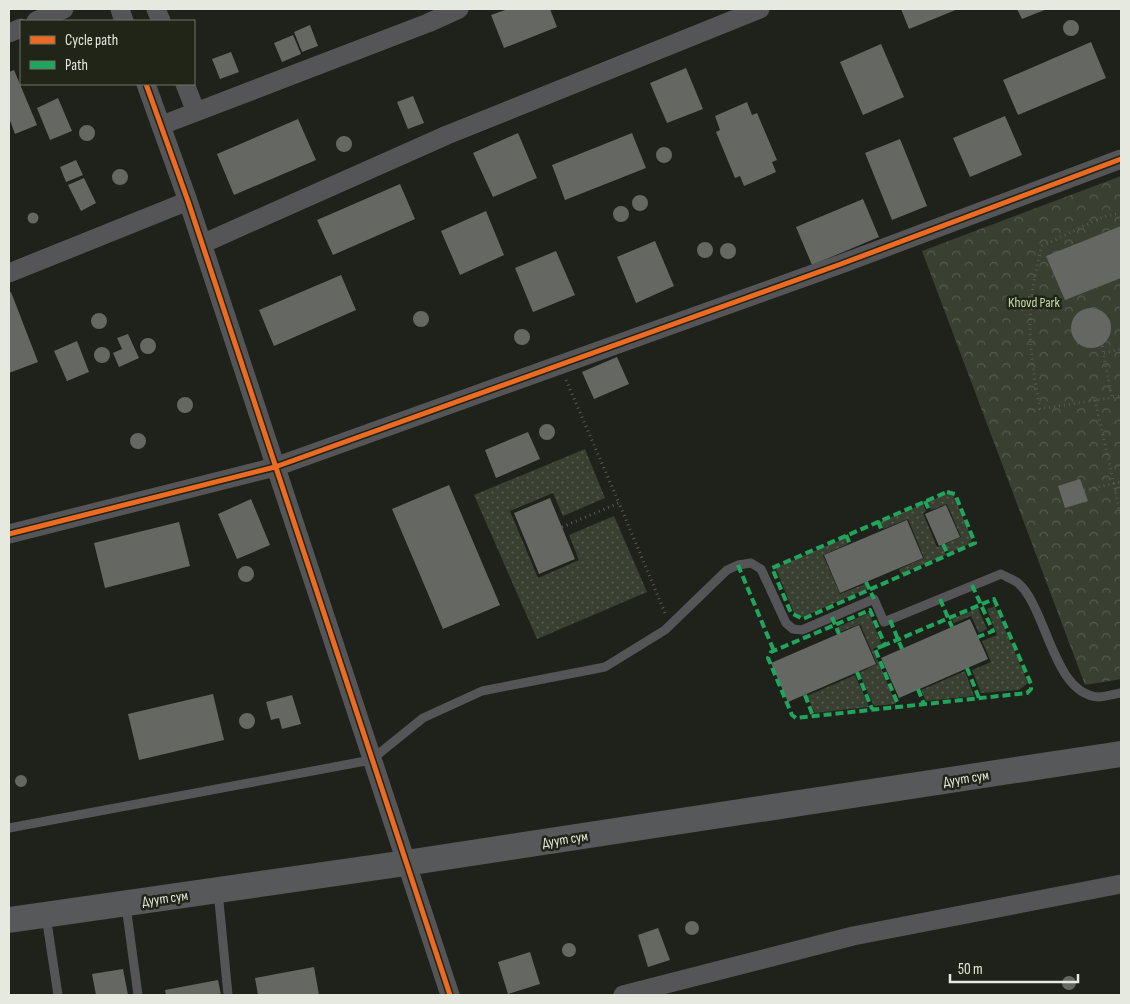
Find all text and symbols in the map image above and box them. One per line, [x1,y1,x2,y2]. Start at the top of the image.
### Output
legend [20,20,195,85]
text: Cycle path [65,31,118,50]
text: Path [65,56,88,75]
park label: Khovd Park [1008,294,1061,311]
street label: Дуут сум [942,766,990,791]
street label: Дуут сум [541,827,589,852]
street label: Дуут сум [141,887,189,910]
scale bar [950,952,1078,984]
text: 50 m [958,960,983,979]

